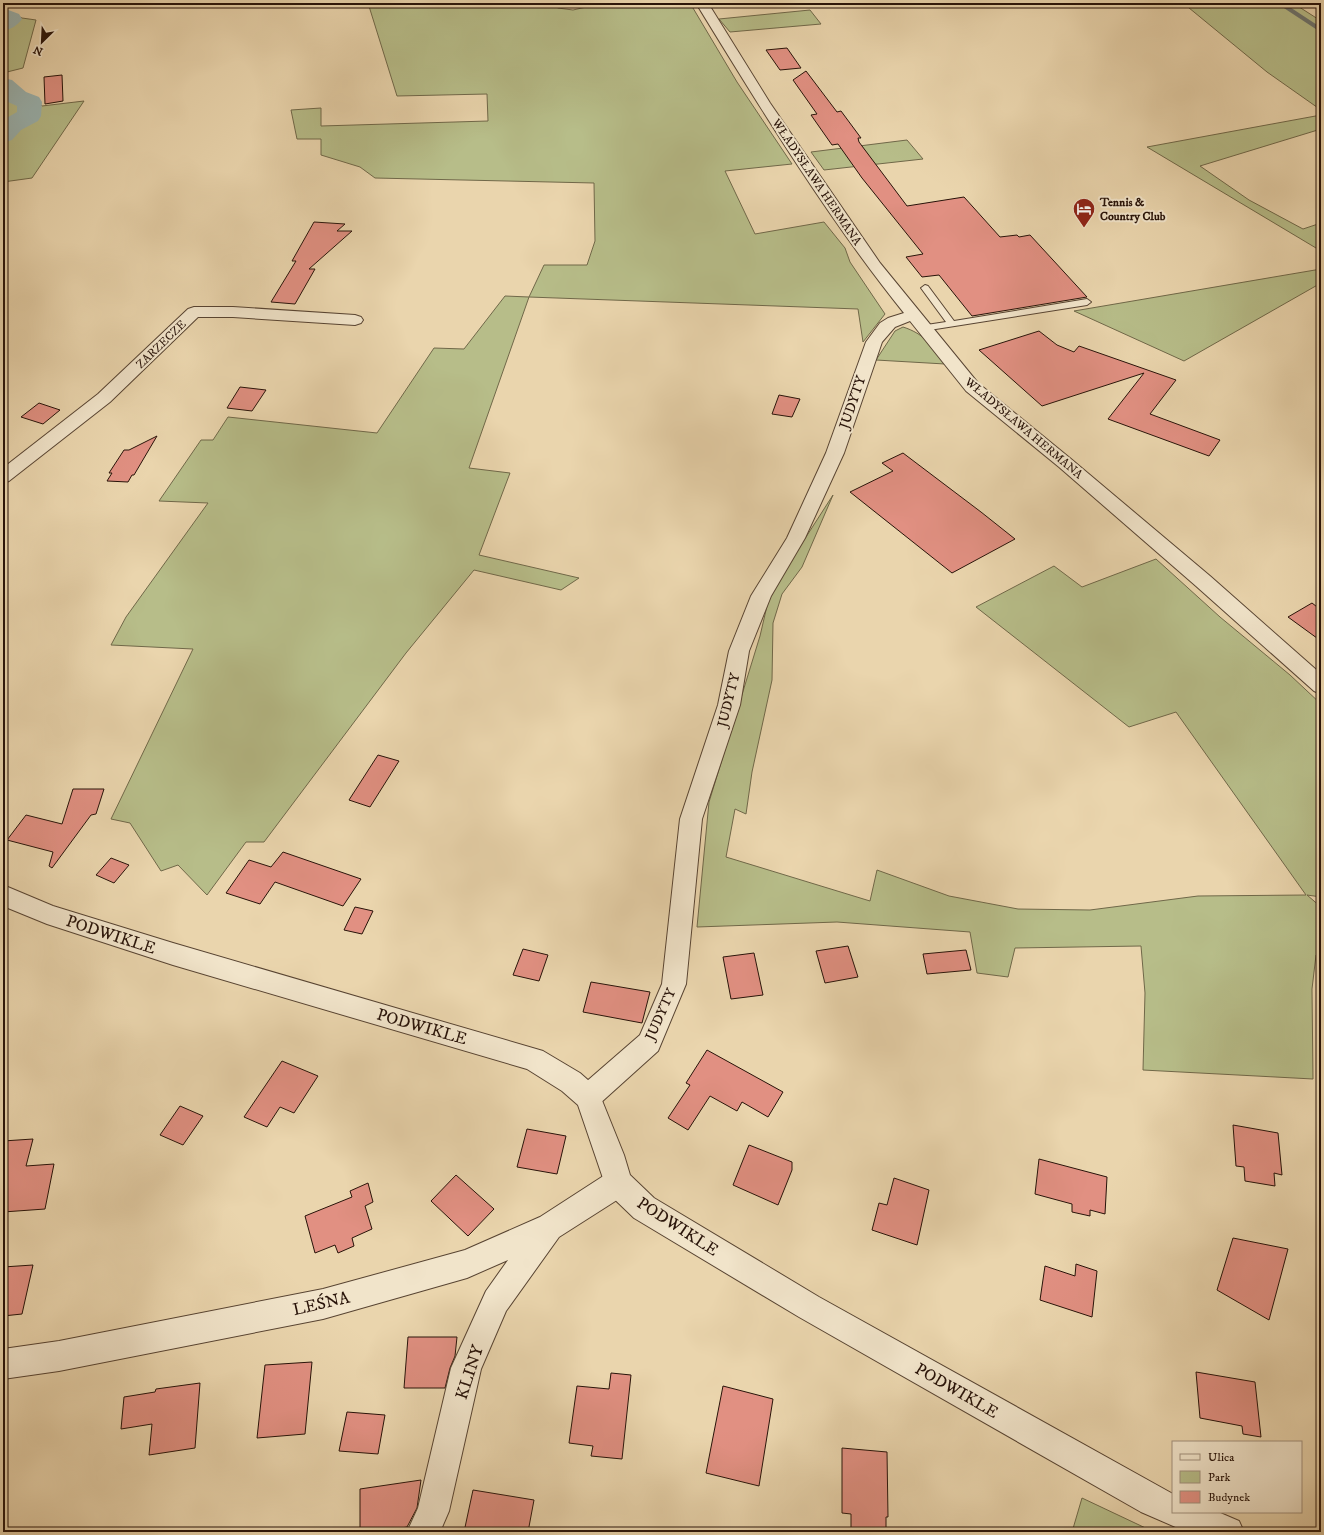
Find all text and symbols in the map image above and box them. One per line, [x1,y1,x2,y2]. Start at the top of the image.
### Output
north arrow [22,22,62,62]
text: N [31,42,45,58]
street label: WŁADYSŁAWA HERMANA [768,115,865,249]
place label: Tennis & Country Club [1099,195,1166,224]
hotel icon: Tennis & Country Club [1071,196,1097,229]
street label: ZARZECZE [133,316,190,372]
street label: JUDYTY [835,373,870,433]
street label: WŁADYSŁAWA HERMANA [961,374,1086,482]
street label: JUDYTY [713,671,744,731]
street label: PODWIKLE [63,910,158,960]
street label: JUDYTY [641,985,680,1045]
street label: PODWIKLE [374,1004,469,1050]
street label: PODWIKLE [632,1192,722,1261]
street label: LEŚNA [290,1286,352,1321]
street label: KLINY [451,1342,489,1402]
street label: PODWIKLE [911,1358,1002,1424]
legend [1172,1441,1302,1513]
text: Ulica [1208,1450,1235,1465]
text: Park [1208,1470,1230,1485]
text: Budynek [1208,1490,1250,1505]

